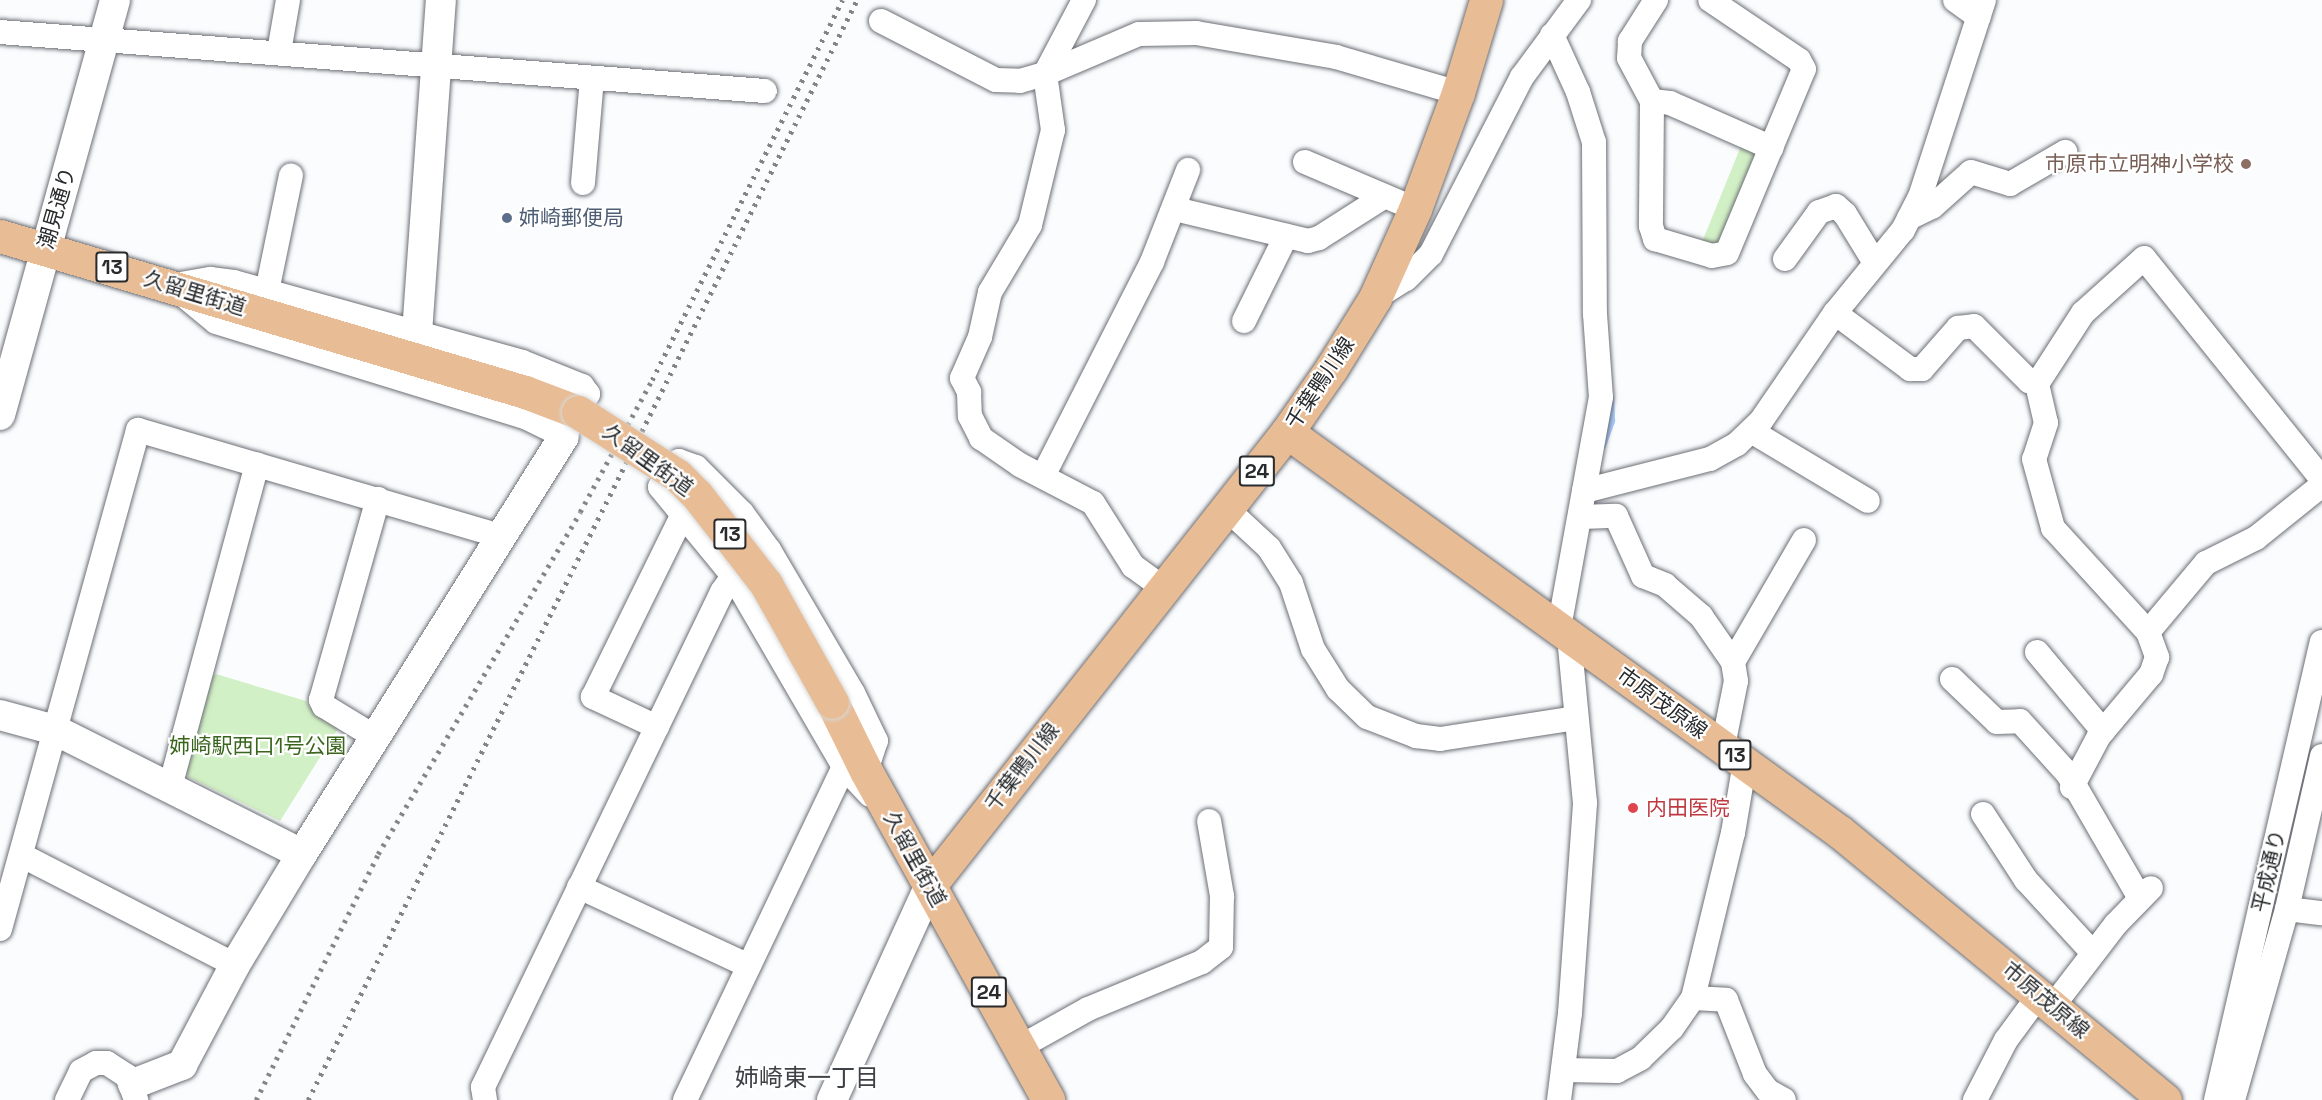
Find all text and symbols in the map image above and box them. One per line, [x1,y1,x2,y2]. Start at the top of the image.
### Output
place label: 市原市立明神小学校 [2045,151,2234,177]
marker: 市原市立明神小学校 [2239,157,2253,171]
street label: 潮見通り [33,164,81,252]
place label: 姉崎郵便局 [519,205,624,231]
marker: 姉崎郵便局 [500,211,514,225]
road number: 13 [94,250,130,284]
street label: 久留里街道 [141,266,249,320]
street label: 千葉鴨川線 [1280,332,1360,434]
street label: 久留里街道 [598,419,698,501]
road number: 24 [1238,454,1276,488]
road number: 13 [712,517,748,551]
street label: 市原茂原線 [1612,662,1712,744]
street label: 千葉鴨川線 [980,718,1064,816]
park label: 姉崎駅西口1号公園 [170,733,346,759]
road number: 13 [1717,738,1753,772]
place label: 内田医院 [1646,795,1730,821]
marker: 内田医院 [1624,799,1642,817]
street label: 久留里街道 [879,807,951,911]
street label: 平成通り [2247,827,2291,915]
street label: 市原茂原線 [1998,957,2094,1043]
road number: 24 [970,975,1008,1009]
district label: 姉崎東一丁目 [735,1064,879,1092]

